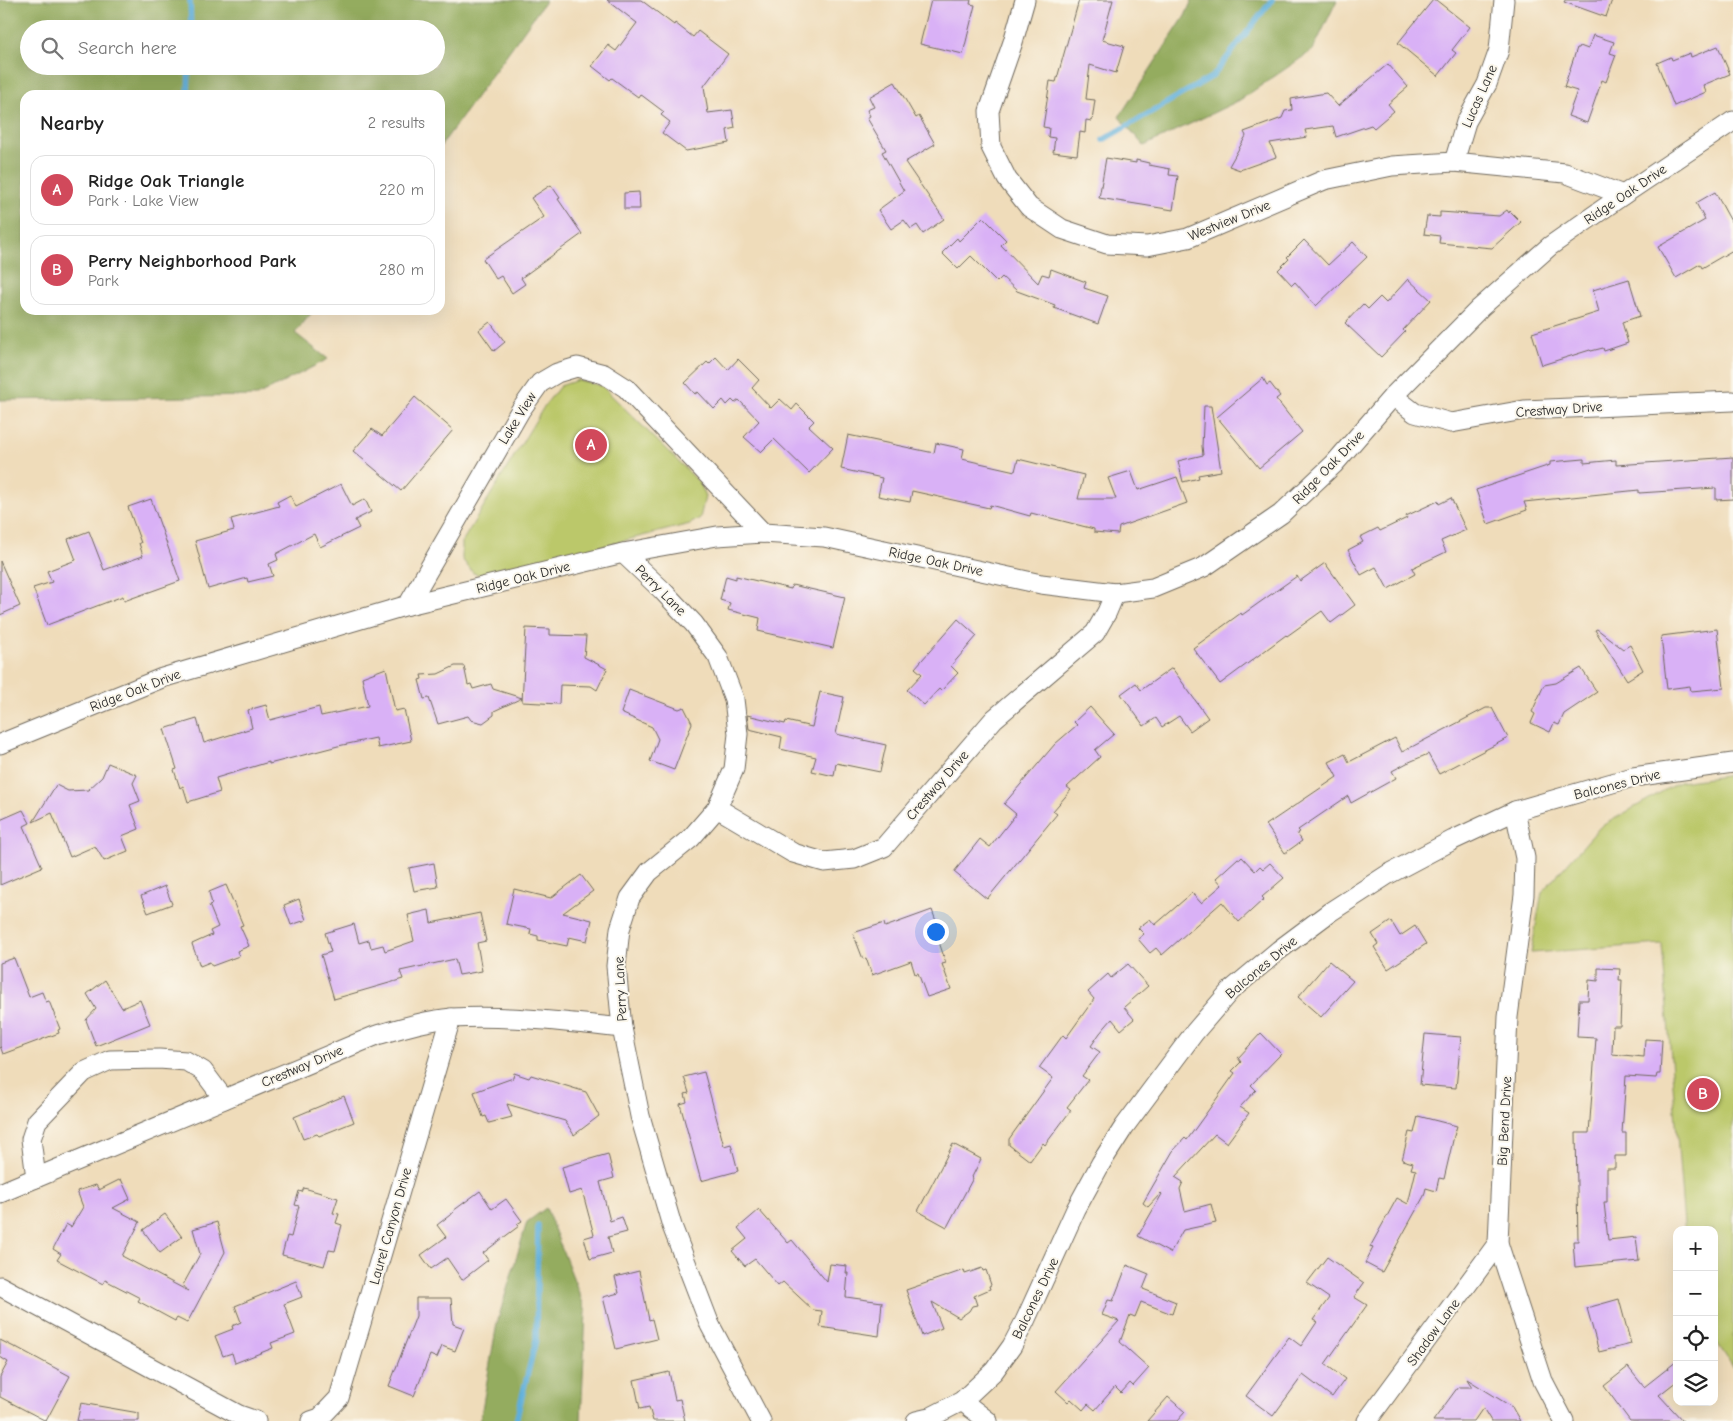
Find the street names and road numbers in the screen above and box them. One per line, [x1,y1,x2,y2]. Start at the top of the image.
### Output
street label: Lucas Lane [1458,62,1501,130]
street label: Ridge Oak Drive [1581,161,1670,228]
street label: Westview Drive [1186,196,1273,245]
street label: Lake View [495,389,540,447]
street label: Crestway Drive [1515,398,1603,421]
street label: Ridge Oak Drive [1289,427,1368,508]
street label: Ridge Oak Drive [887,543,985,580]
street label: Ridge Oak Drive [475,558,572,597]
street label: Perry Lane [632,561,690,619]
street label: Ridge Oak Drive [87,665,183,716]
street label: Crestway Drive [902,747,972,824]
street label: Balcones Drive [1572,766,1662,803]
street label: Balcones Drive [1222,932,1301,1002]
street label: Perry Lane [610,956,631,1022]
street label: Crestway Drive [259,1042,346,1091]
street label: Big Bend Drive [1494,1076,1515,1166]
street label: Laurel Canyon Drive [366,1166,415,1287]
street label: Balcones Drive [1008,1255,1062,1342]
street label: Shadow Lane [1403,1295,1463,1369]

